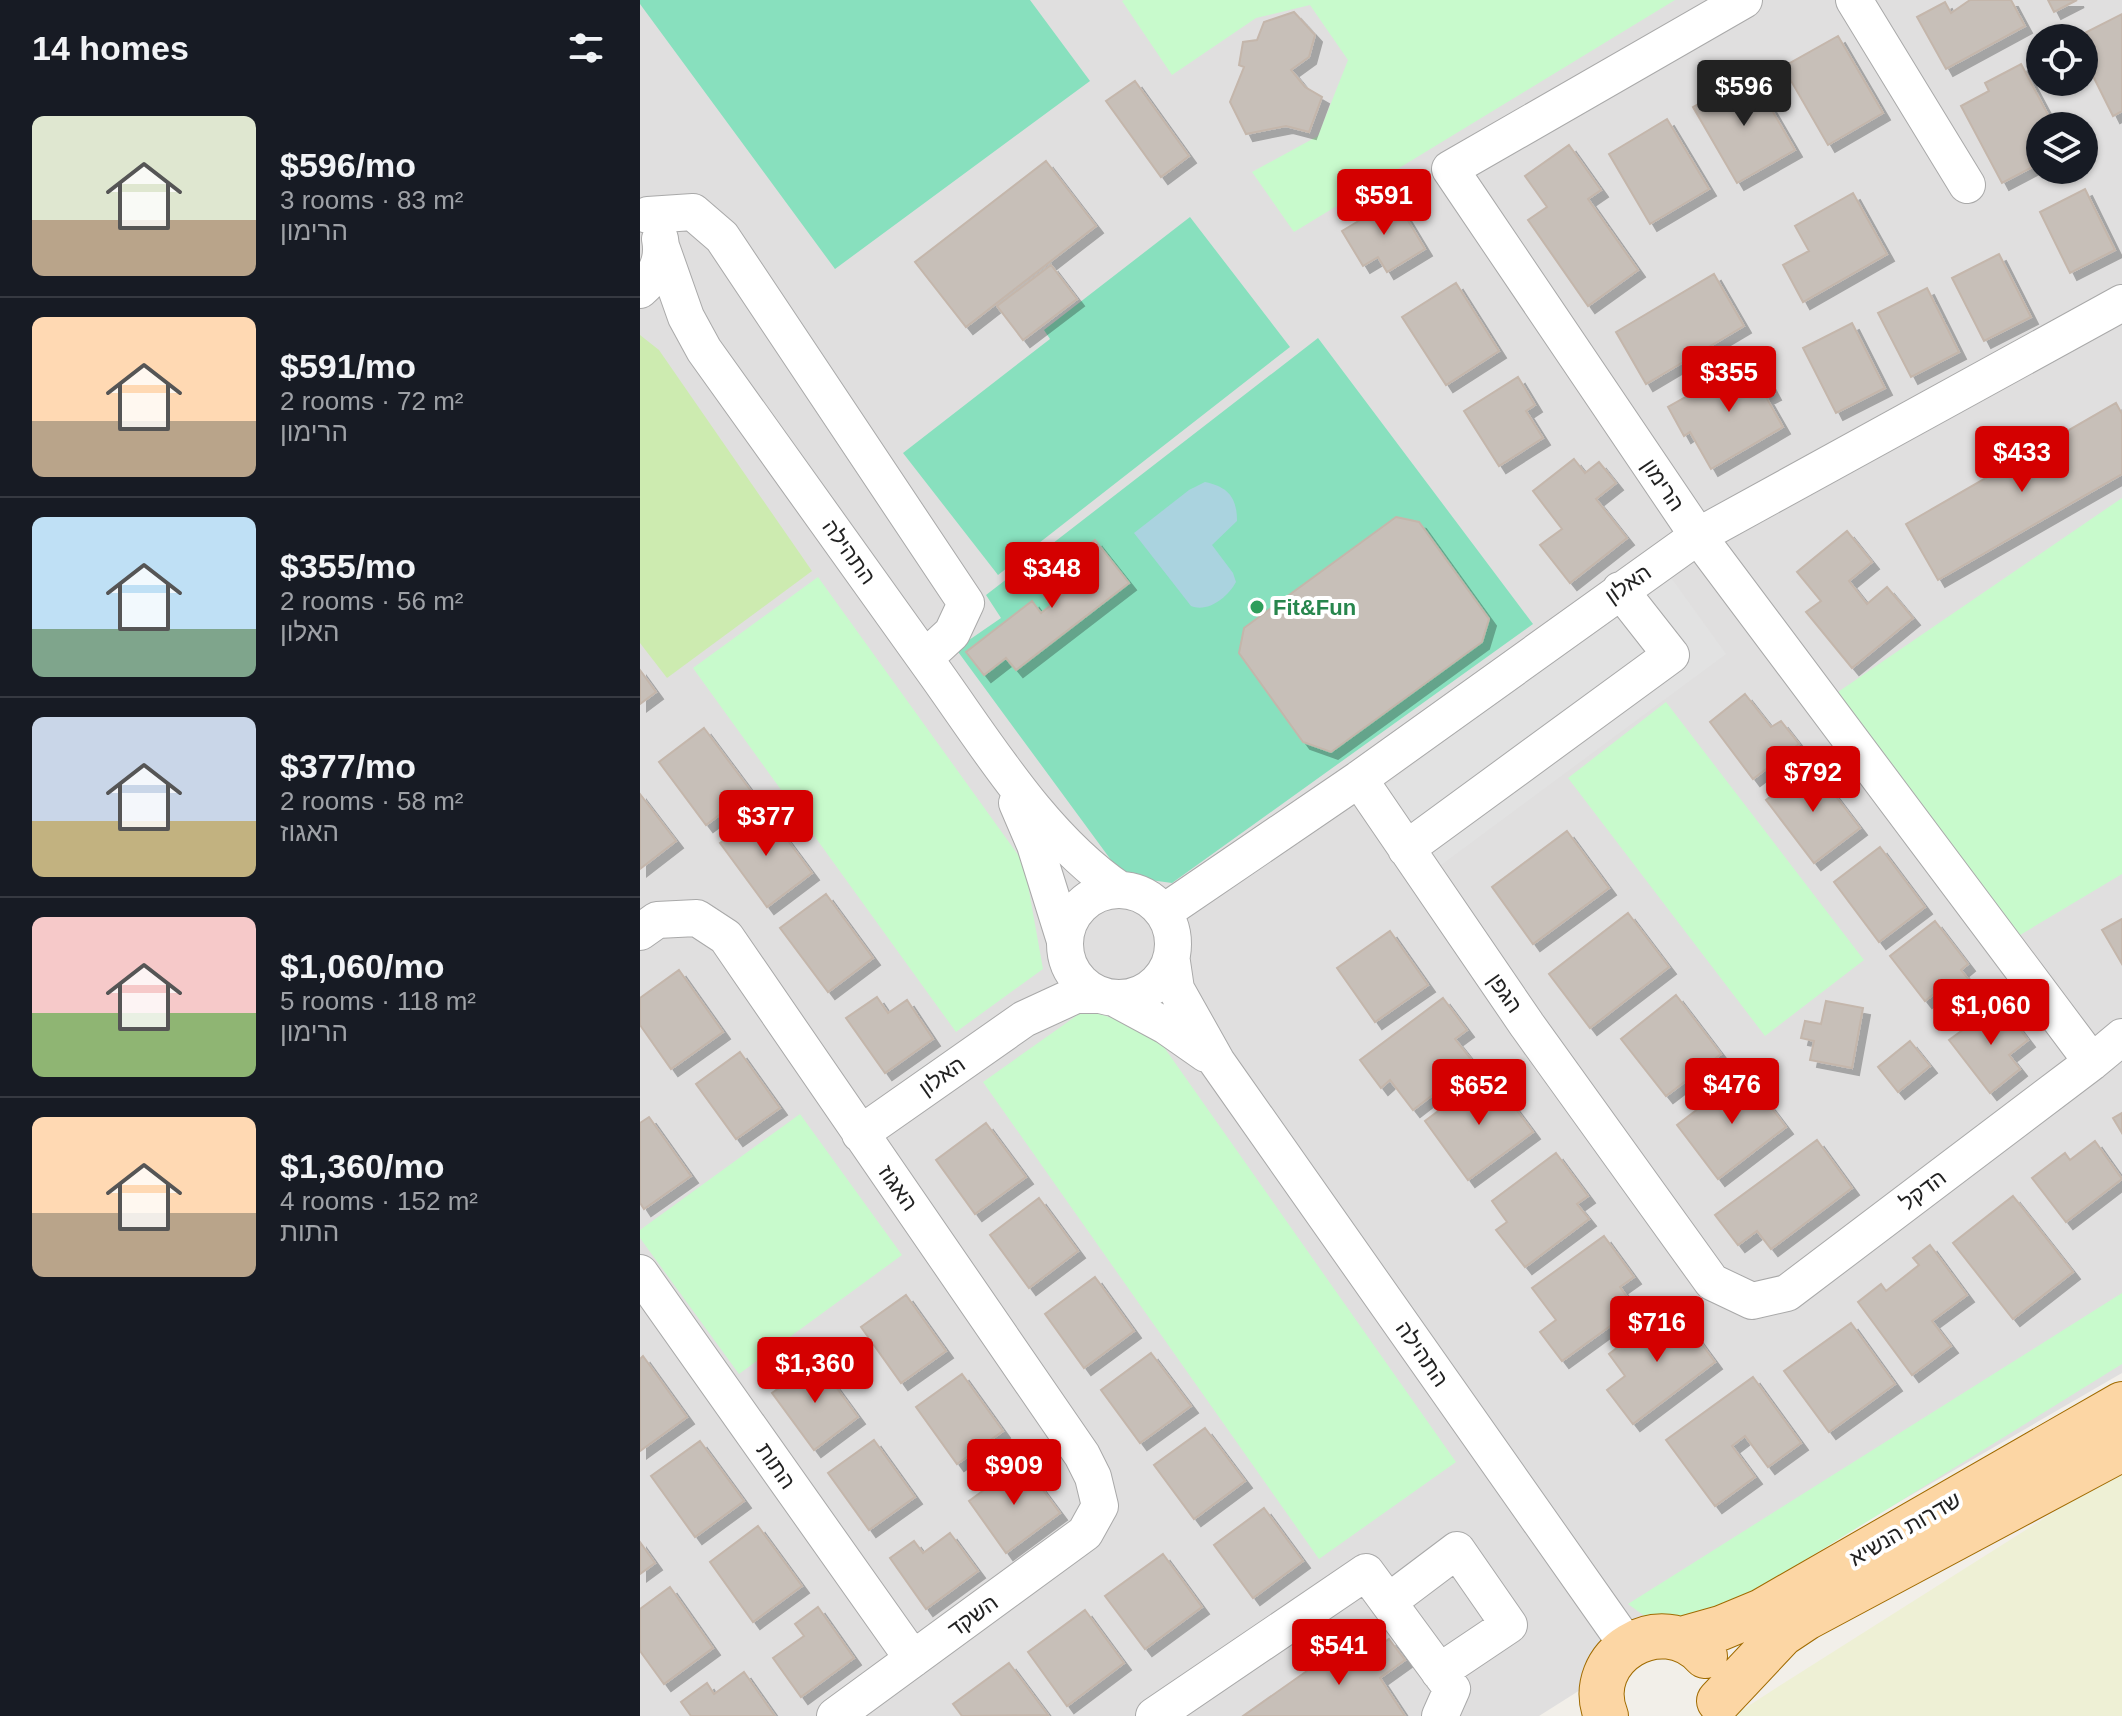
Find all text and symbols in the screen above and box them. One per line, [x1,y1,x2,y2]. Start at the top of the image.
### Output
map controls [2026,24,2098,184]
button: locate [2026,24,2098,96]
icon: filters [564,26,608,70]
text: 14 homes [32,29,189,67]
pin: $596 [1697,60,1791,128]
text: $596 [1715,71,1773,101]
button: layers [2026,112,2098,184]
text: $596/mo [280,146,416,184]
icon: home [96,148,192,244]
pin: $591 [1337,169,1431,237]
text: $591 [1355,180,1413,210]
text: 3 rooms · 83 m² [280,185,464,215]
text: הרימון [280,216,348,246]
pin: $355 [1682,346,1776,414]
text: $591/mo [280,347,416,385]
icon: home [96,349,192,445]
text: $355 [1700,357,1758,387]
text: 2 rooms · 72 m² [280,386,464,416]
text: הרימון [280,417,348,447]
pin: $433 [1975,426,2069,494]
text: $433 [1993,437,2051,467]
street label: הרימון [1637,454,1689,516]
street label: התהילה [817,515,881,589]
pin: $348 [1005,542,1099,610]
text: $355/mo [280,547,416,585]
icon: home [96,549,192,645]
text: $348 [1023,553,1081,583]
street label: האלון [1600,559,1656,609]
text: 2 rooms · 56 m² [280,586,464,616]
place label: Fit&Fun [1273,595,1356,620]
marker: Fit&Fun [1248,598,1266,616]
text: האלון [280,617,340,647]
pin: $792 [1766,746,1860,814]
text: $377/mo [280,747,416,785]
icon: home [96,749,192,845]
text: $792 [1784,757,1842,787]
text: 2 rooms · 58 m² [280,786,464,816]
pin: $377 [719,790,813,858]
text: $377 [737,801,795,831]
text: האגוז [280,817,339,847]
text: $1,060/mo [280,947,444,985]
icon: home [96,949,192,1045]
street label: הגפן [1483,968,1527,1018]
pin: $1,060 [1926,979,2056,1047]
text: 5 rooms · 118 m² [280,986,476,1016]
text: $1,060 [1951,990,2031,1020]
text: הרימון [280,1017,348,1047]
street label: האלון [914,1051,970,1101]
pin: $476 [1685,1058,1779,1126]
pin: $652 [1432,1059,1526,1127]
text: $476 [1703,1069,1761,1099]
text: $652 [1450,1070,1508,1100]
text: $1,360/mo [280,1147,444,1185]
icon: home [96,1149,192,1245]
street label: האגוז [873,1160,923,1216]
street label: הדקל [1895,1165,1951,1215]
text: 4 rooms · 152 m² [280,1186,478,1216]
text: התות [280,1217,339,1247]
pin: $716 [1610,1296,1704,1364]
text: $716 [1628,1307,1686,1337]
street label: התהילה [1391,1317,1453,1391]
pin: $1,360 [750,1337,880,1405]
text: $1,360 [775,1348,855,1378]
street label: התות [751,1438,801,1494]
pin: $909 [967,1439,1061,1507]
text: $909 [985,1450,1043,1480]
street label: שדרות הנשיא [1845,1487,1965,1571]
street label: השקד [943,1590,1003,1642]
pin: $541 [1292,1619,1386,1687]
text: $541 [1310,1630,1368,1660]

